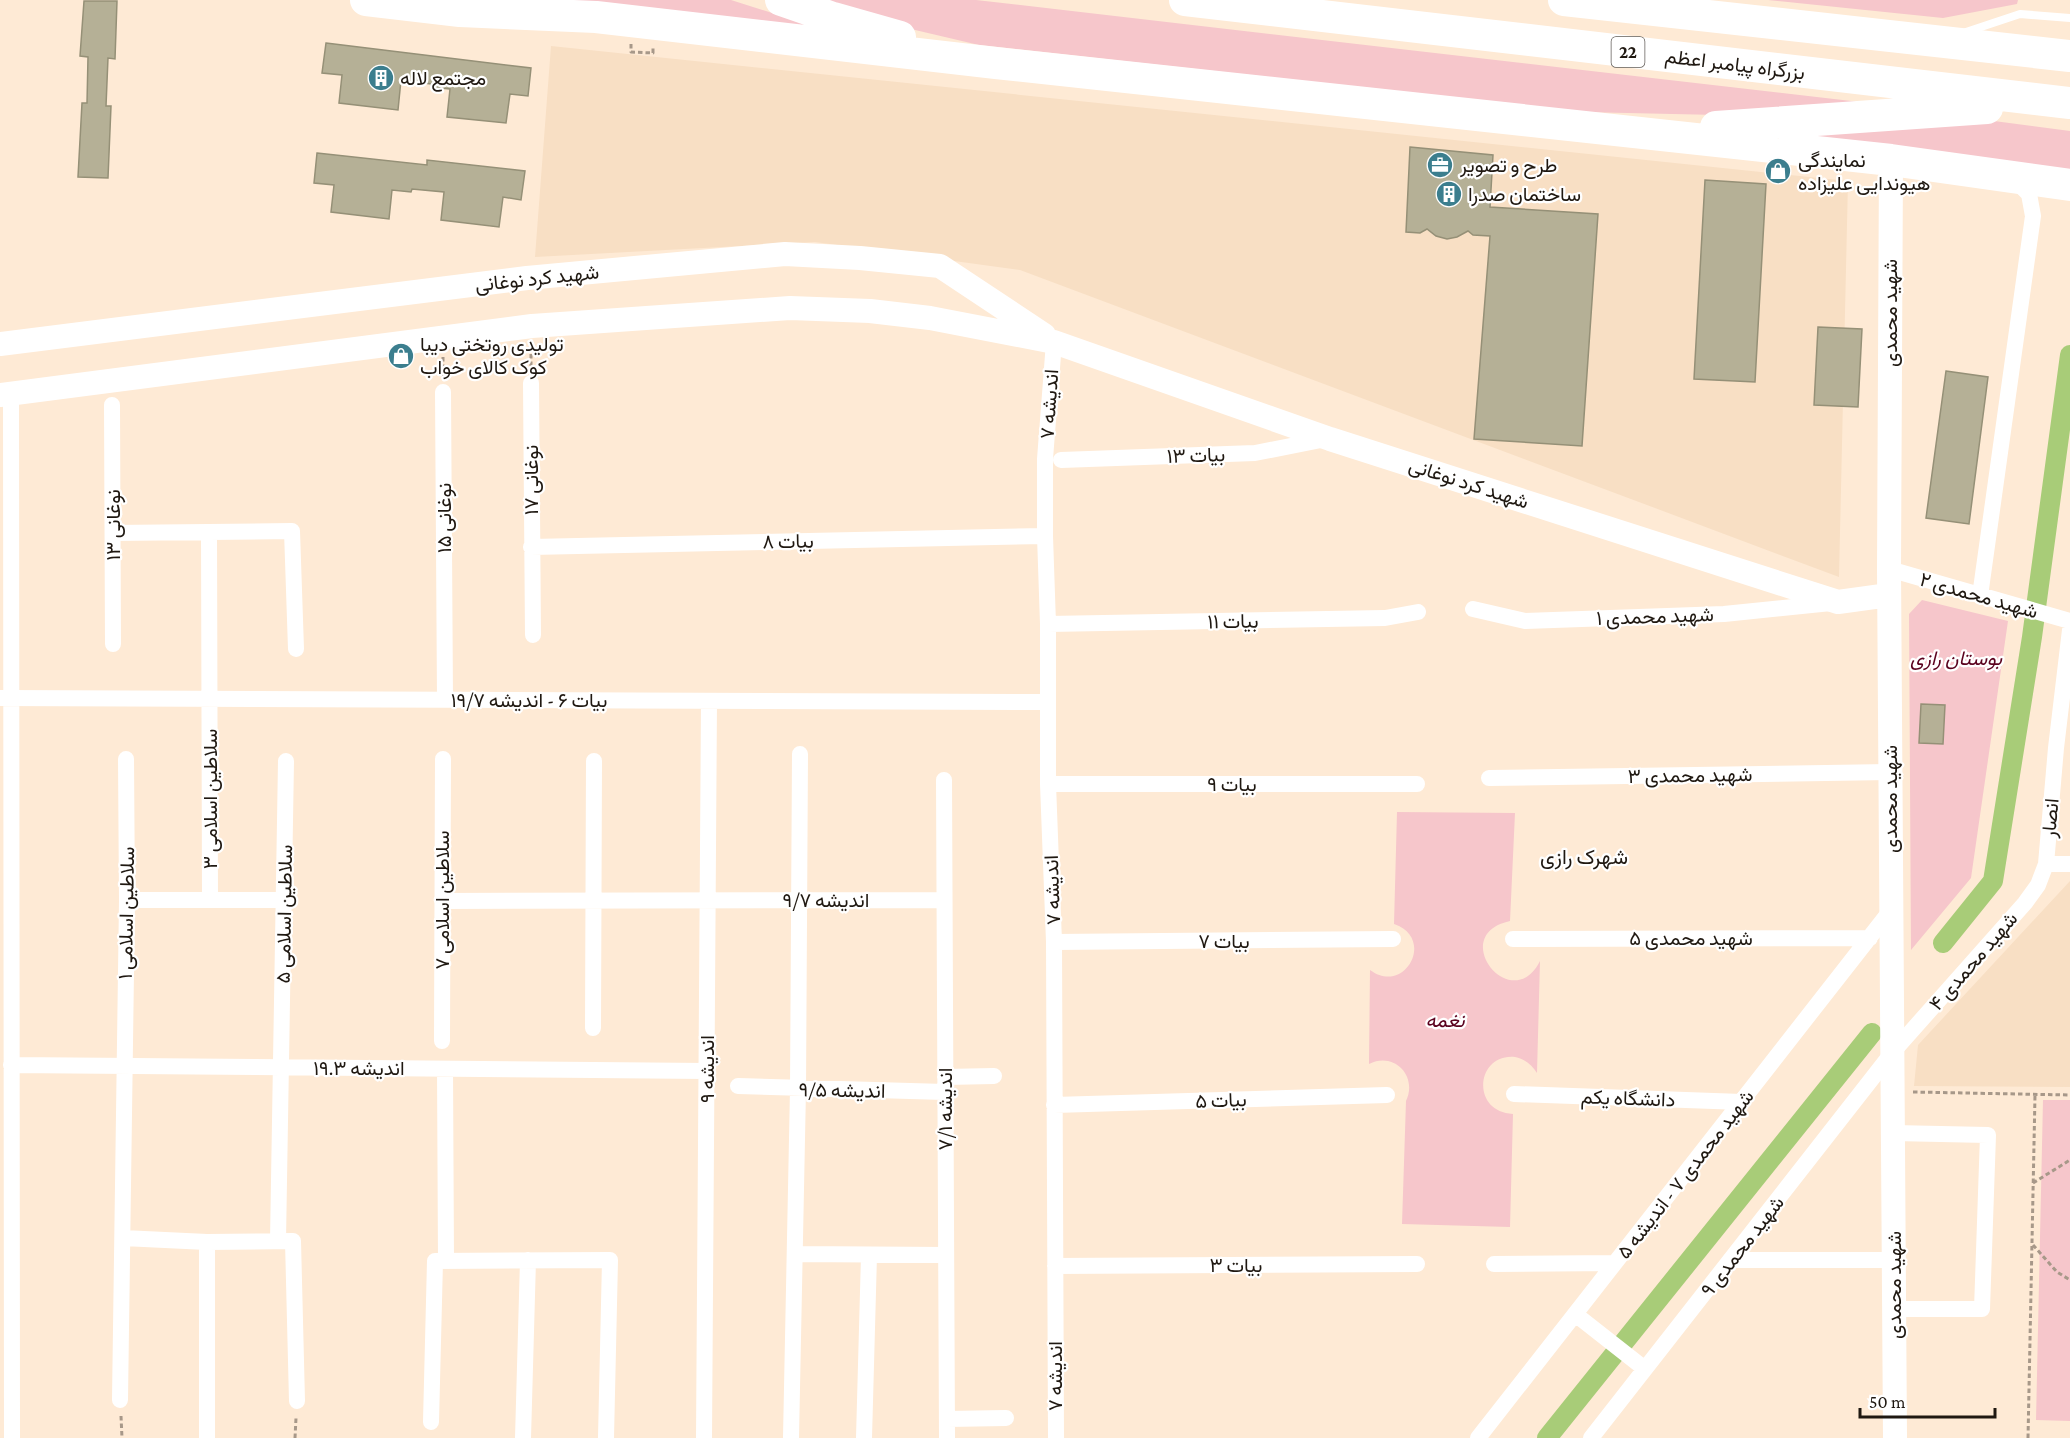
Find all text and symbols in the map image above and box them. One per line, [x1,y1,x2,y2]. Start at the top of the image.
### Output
road number: 22 [1612,37,1644,67]
street label: بزرگراه پیامبر اعظم [1663,44,1806,86]
building icon: مجتمع لاله [366,63,396,93]
place label: مجتمع لاله [400,67,486,92]
place label: نمایندگی هیوندایی علیزاده [1798,149,1930,196]
office icon: طرح و تصویر [1425,150,1455,180]
place label: طرح و تصویر [1459,154,1557,179]
shop icon: نمایندگی هیوندایی علیزاده [1763,156,1793,186]
building icon: ساختمان صدرا [1434,179,1464,209]
place label: ساختمان صدرا [1468,183,1581,207]
street label: شهید محمدی [1879,259,1903,367]
street label: شهید کرد نوغانی [474,261,600,297]
place label: تولیدی روتختی دیبا کوک کالای خواب [420,333,564,380]
shop icon: تولیدی روتختی دیبا کوک کالای خواب [386,341,416,371]
street label: اندیشه ۷ [1036,368,1063,440]
street label: بیات ۱۳ [1166,443,1226,468]
street label: نوغانی ۱۷ [520,445,544,515]
street label: شهید کرد نوغانی [1406,453,1532,515]
street label: نوغانی ۱۵ [433,483,457,553]
street label: نوغانی ۱۳ [102,489,126,561]
street label: بیات ۸ [762,530,814,553]
street label: شهید محمدی ۲ [1917,568,2041,624]
street label: شهید محمدی ۱ [1596,603,1714,631]
street label: بیات ۱۱ [1207,610,1259,633]
park label: بوستان رازی [1910,647,2003,671]
street label: بیات ۶ - اندیشه ۱۹/۷ [451,689,607,712]
street label: سلاطین اسلامی ۳ [199,729,222,869]
street label: شهید محمدی [1879,745,1903,853]
street label: شهید محمدی ۳ [1627,763,1753,789]
street label: بیات ۹ [1207,773,1257,796]
street label: انصار [2037,797,2065,840]
street label: سلاطین اسلامی ۷ [431,831,454,970]
street label: سلاطین اسلامی ۵ [272,844,297,984]
district label: شهرک رازی [1540,845,1628,870]
street label: سلاطین اسلامی ۱ [114,846,139,980]
street label: اندیشه ۷ [1040,855,1065,925]
street label: اندیشه ۹/۷ [783,889,869,912]
street label: شهید محمدی ۴ [1924,907,2023,1016]
street label: شهید محمدی ۵ [1629,927,1753,951]
street label: بیات ۷ [1198,930,1250,953]
park label: نغمه [1426,1009,1466,1031]
street label: اندیشه ۹ [696,1035,719,1103]
street label: اندیشه ۱۹.۳ [313,1057,405,1080]
street label: اندیشه ۷/۱ [934,1068,957,1150]
street label: اندیشه ۹/۵ [798,1078,886,1103]
street label: دانشگاه یکم [1580,1085,1676,1113]
street label: شهید محمدی ۷ - اندیشه ۵ [1612,1085,1759,1264]
street label: بیات ۵ [1195,1088,1247,1113]
street label: شهید محمدی ۹ [1696,1191,1790,1302]
street label: شهید محمدی [1883,1231,1907,1339]
street label: بیات ۳ [1210,1254,1262,1277]
street label: اندیشه ۷ [1044,1341,1067,1411]
scale bar [1860,1381,1995,1419]
text: 50 m [1869,1392,1906,1412]

